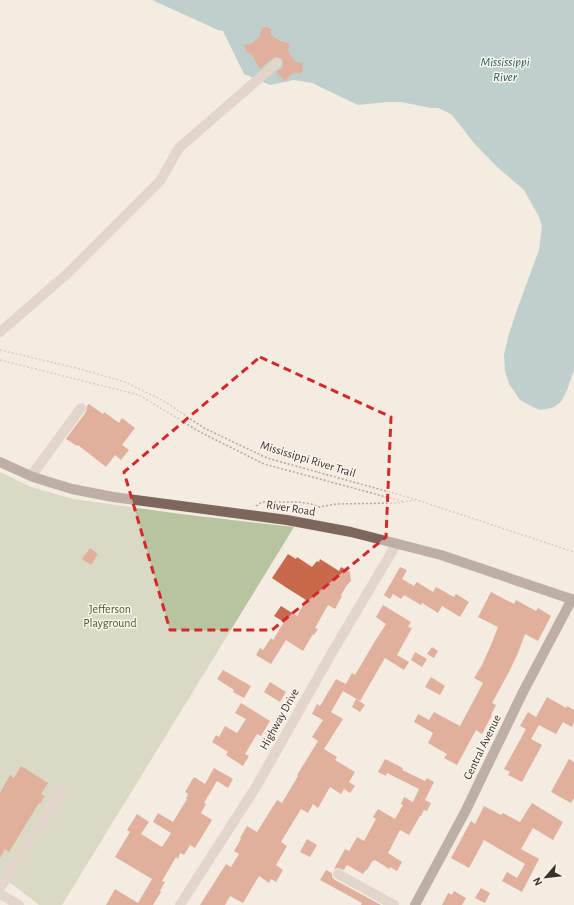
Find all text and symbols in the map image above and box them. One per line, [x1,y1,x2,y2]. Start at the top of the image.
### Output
water label: Mississippi River [481,56,530,84]
street label: Mississippi River Trail [259,439,357,479]
street label: River Road [266,498,316,518]
park label: Jefferson Playground [83,603,137,630]
street label: Highway Drive [257,686,302,752]
street label: Central Avenue [461,713,503,781]
north arrow [526,857,566,897]
text: N [531,875,544,887]

